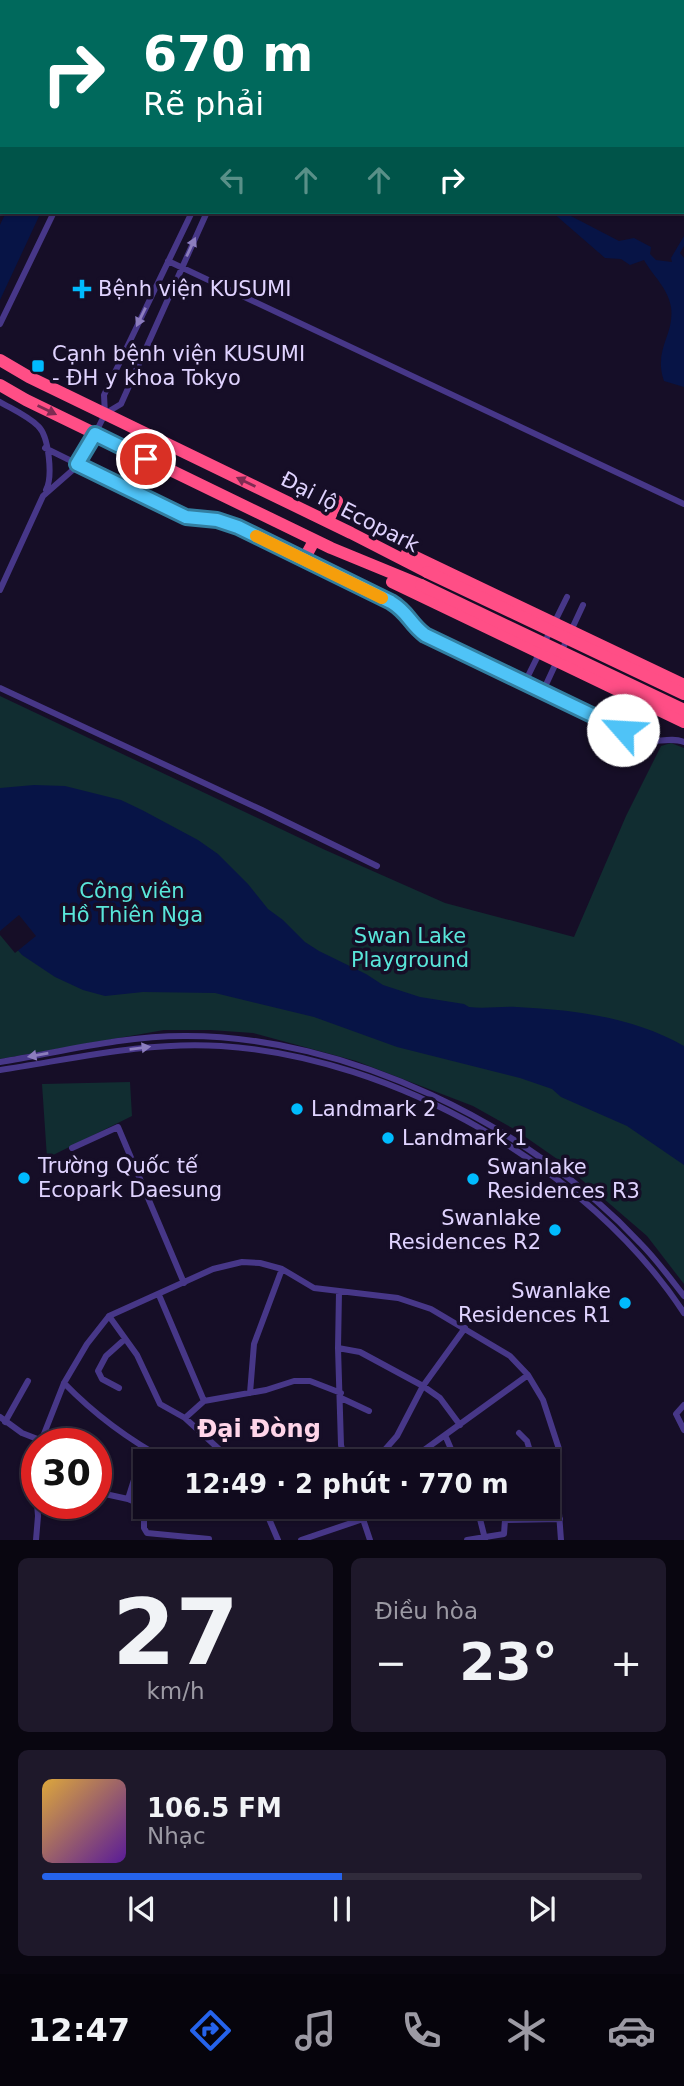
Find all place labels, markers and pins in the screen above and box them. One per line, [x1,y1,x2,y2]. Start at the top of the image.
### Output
place label: Bệnh viện KUSUMI [98,277,291,301]
marker: Bệnh viện KUSUMI [72,279,92,299]
place label: Cạnh bệnh viện KUSUMI - ĐH y khoa Tokyo [52,342,305,390]
marker: Cạnh bệnh viện KUSUMI - ĐH y khoa Tokyo [30,358,46,374]
pin [116,429,176,489]
place label: Landmark 2 [311,1097,436,1121]
marker: Landmark 2 [289,1101,305,1117]
place label: Landmark 1 [402,1126,527,1150]
marker: Landmark 1 [380,1130,396,1146]
place label: Trường Quốc tế Ecopark Daesung [37,1154,222,1202]
place label: Swanlake Residences R3 [487,1155,640,1203]
marker: Trường Quốc tế Ecopark Daesung [16,1170,32,1186]
marker: Swanlake Residences R3 [465,1171,481,1187]
place label: Swanlake Residences R2 [388,1206,541,1254]
marker: Swanlake Residences R2 [547,1222,563,1238]
place label: Swanlake Residences R1 [458,1279,611,1327]
marker: Swanlake Residences R1 [617,1295,633,1311]

